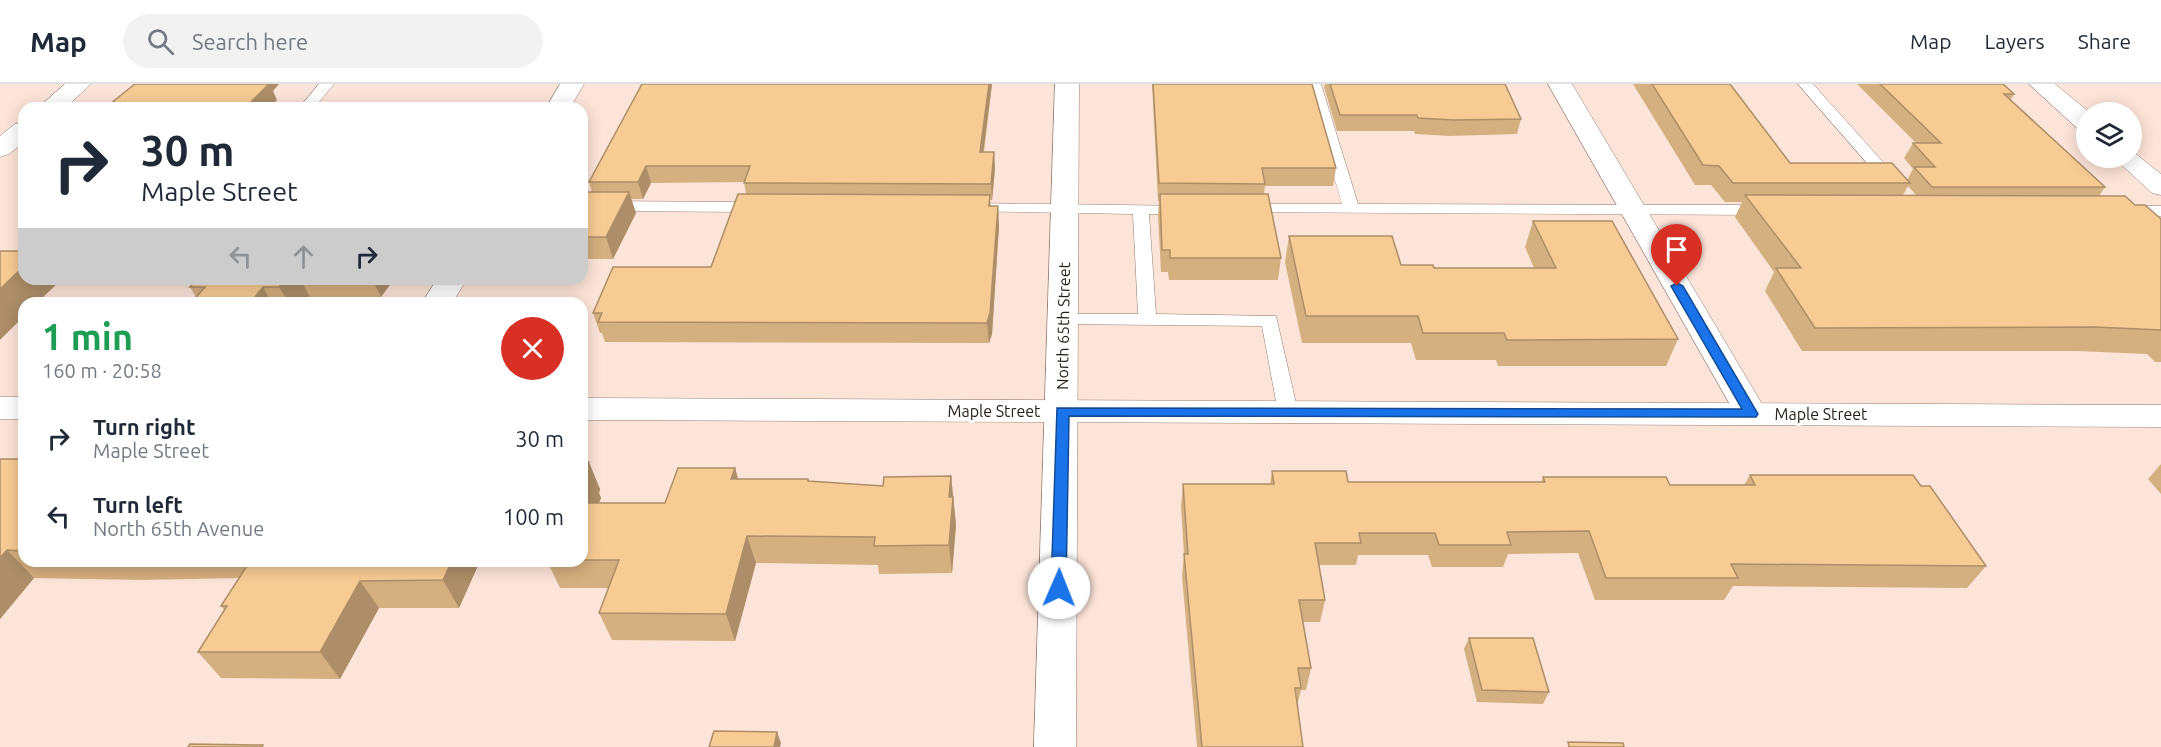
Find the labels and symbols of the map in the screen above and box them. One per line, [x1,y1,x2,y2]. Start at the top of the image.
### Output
pin [1651,224,1702,286]
street label: North 65th Street [1053,261,1073,390]
street label: Maple Street [948,402,1041,420]
street label: Maple Street [1775,405,1868,423]
position arrow [1027,556,1091,620]

